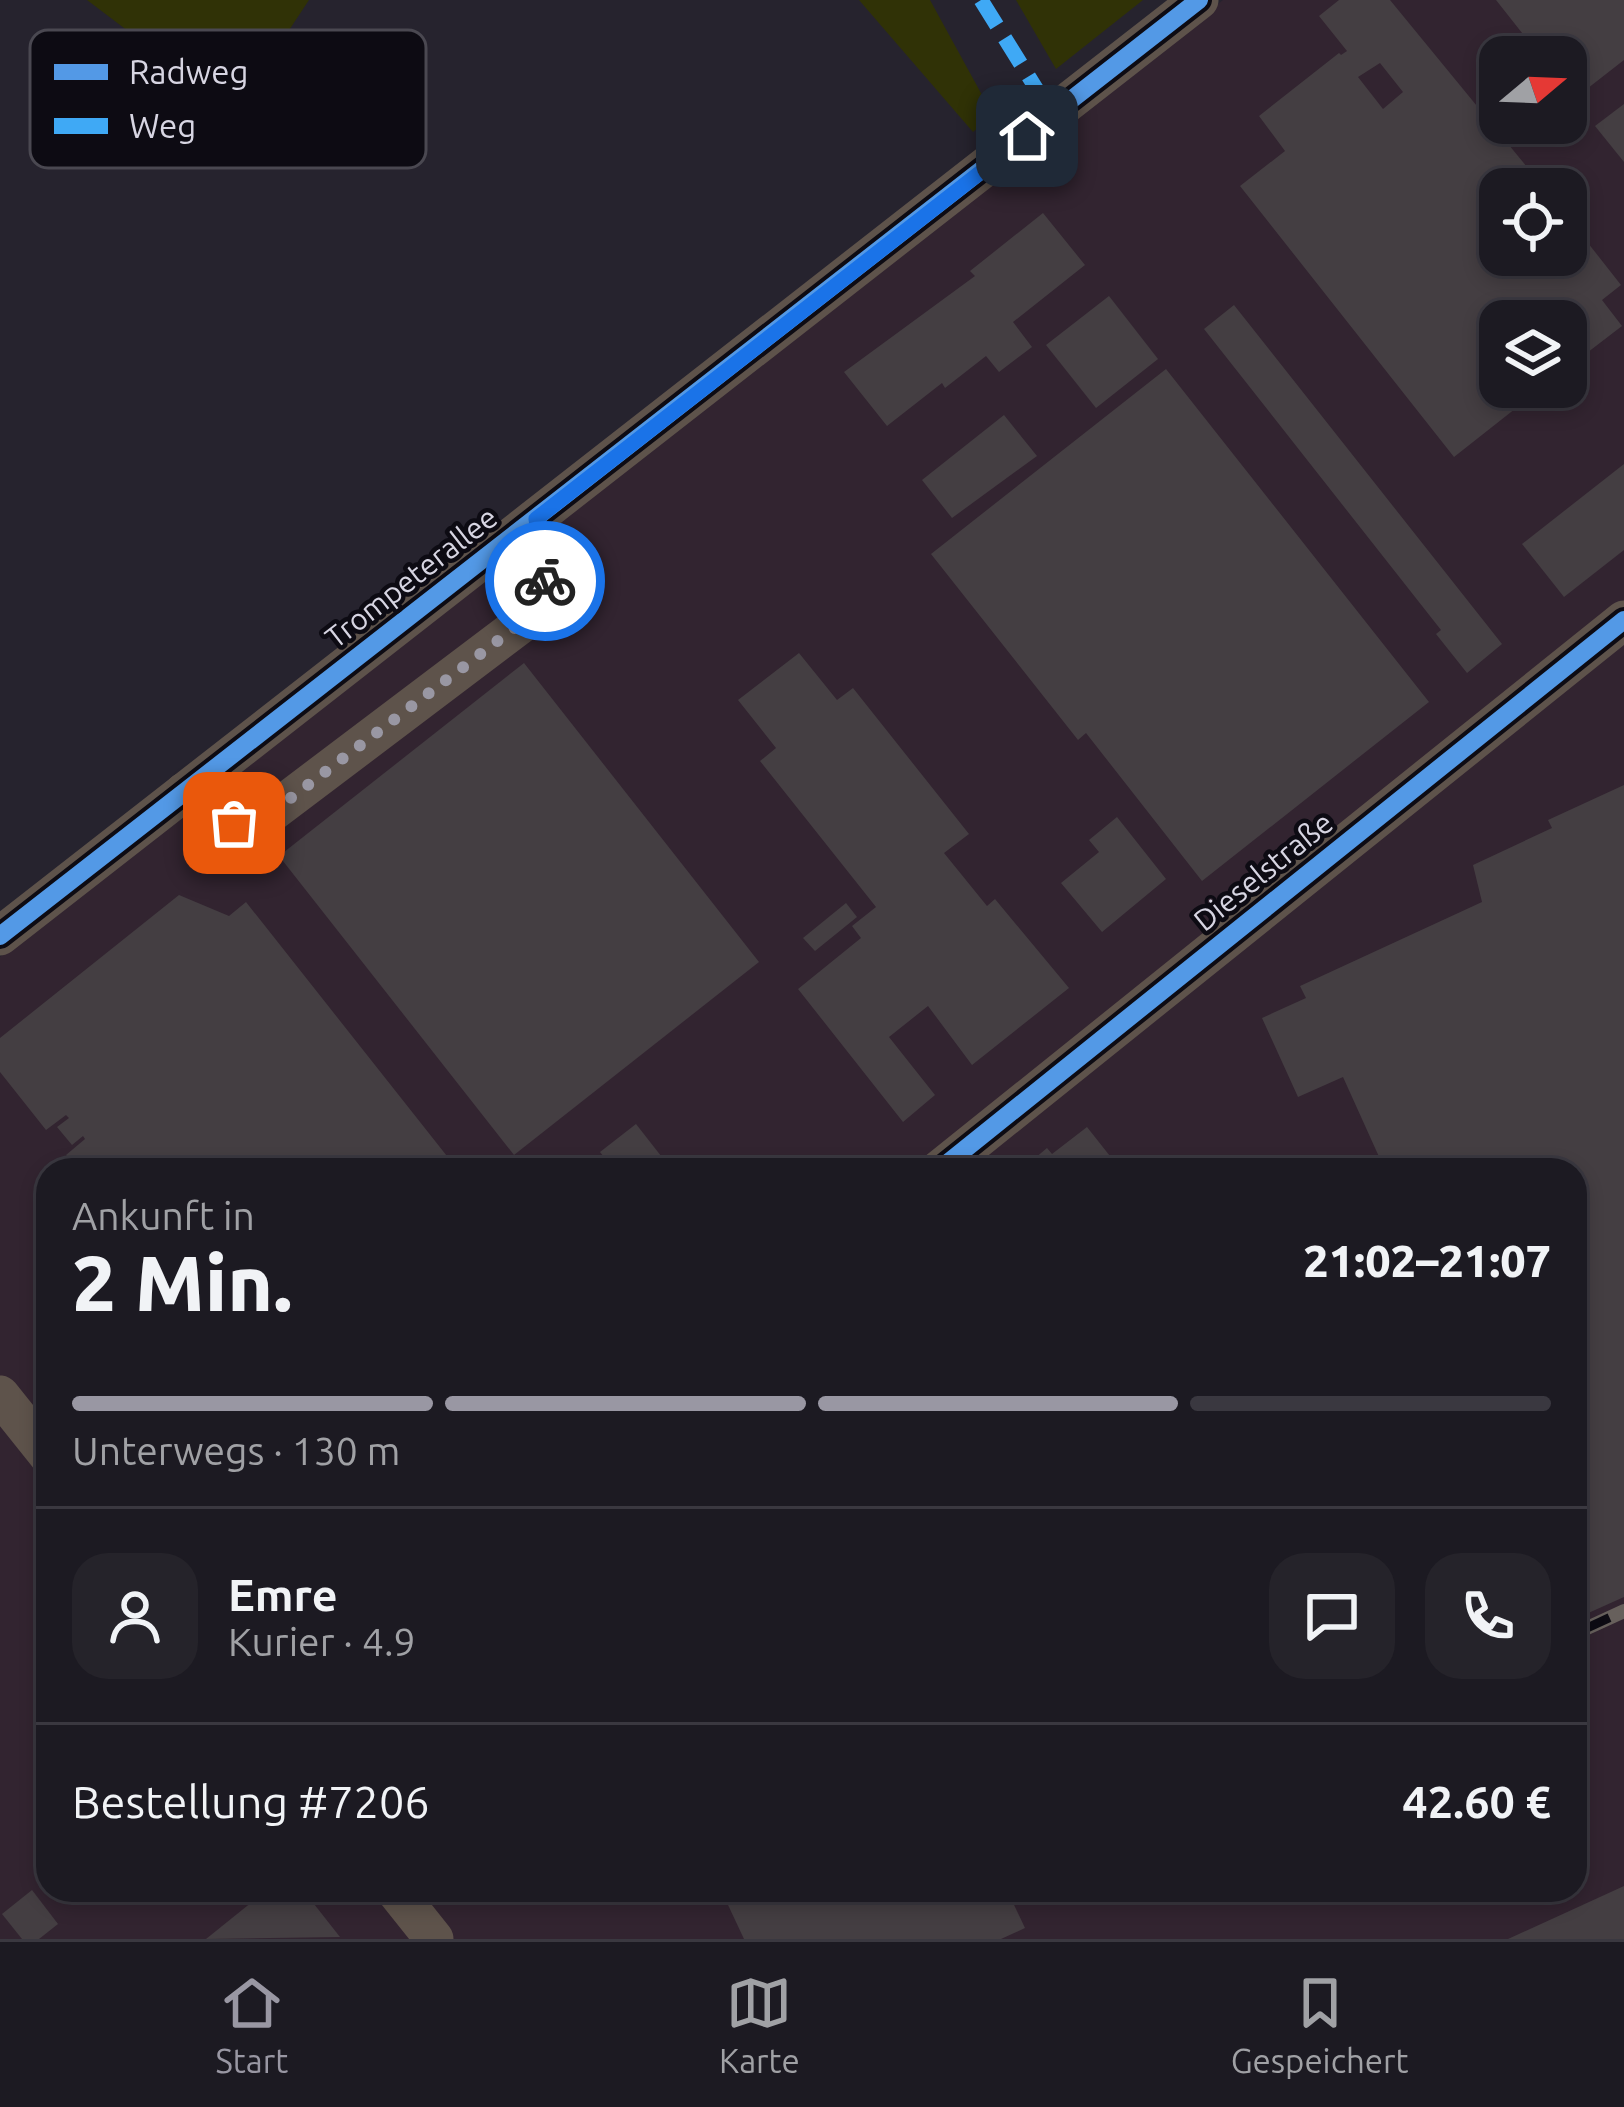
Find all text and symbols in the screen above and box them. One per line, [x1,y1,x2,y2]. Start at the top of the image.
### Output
legend [30,30,426,168]
north arrow [1479,36,1587,144]
map controls [1479,36,1587,408]
text: Radweg [129,53,249,90]
pin [976,85,1078,187]
icon: home [994,103,1060,169]
text: Weg [129,107,196,144]
button: locate [1479,168,1587,276]
button: layers [1479,300,1587,408]
street label: Trompeterallee [318,499,504,655]
courier [485,521,605,641]
icon: bike [512,548,578,614]
pin [183,772,285,874]
icon: bag [201,790,267,856]
street label: Dieselstraße [1187,805,1339,937]
text: Ankunft in [72,1194,255,1237]
text: 21:02–21:07 [1303,1235,1551,1286]
text: 2 Min. [72,1238,292,1326]
text: Unterwegs · 130 m [72,1429,400,1472]
button: person [72,1553,198,1679]
button: chat [1269,1553,1395,1679]
button: phone [1425,1553,1551,1679]
text: Emre [228,1569,338,1620]
text: Kurier · 4.9 [228,1620,415,1663]
text: Bestellung #7206 [72,1776,430,1827]
text: 42.60 € [1402,1776,1551,1827]
tab: Start [215,1970,288,2079]
tab: Karte [719,1970,800,2079]
tab: Gespeichert [1231,1970,1409,2079]

